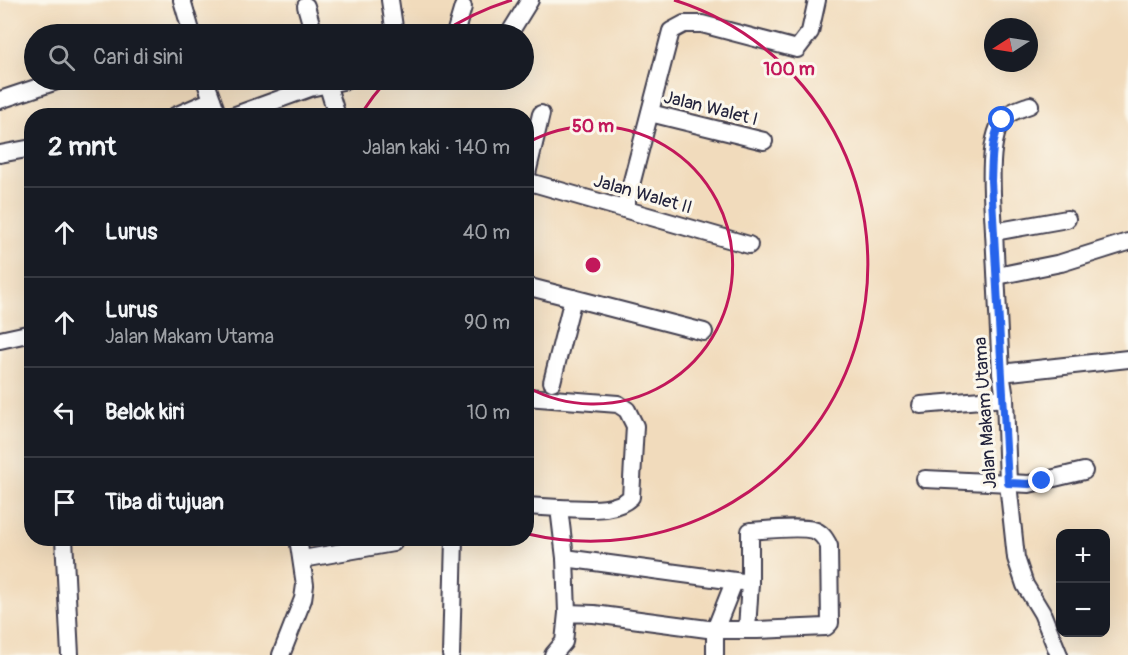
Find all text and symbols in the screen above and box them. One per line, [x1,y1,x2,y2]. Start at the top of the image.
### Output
north arrow [984,18,1038,72]
search box [24,24,534,90]
icon: search [45,41,78,74]
text: Cari di sini [93,43,183,71]
text: 100 m [763,58,815,81]
street label: Jalan Walet I [661,86,760,131]
route start [988,106,1014,132]
text: 50 m [572,115,614,138]
text: 2 mnt [48,131,116,163]
text: Jalan kaki · 140 m [362,135,510,160]
street label: Jalan Walet II [591,169,695,220]
icon: ahead [48,216,81,249]
text: Lurus [105,218,157,246]
text: 40 m [463,220,510,245]
centre of rings [583,255,603,275]
text: Lurus [105,296,157,324]
icon: ahead [48,306,81,339]
text: 90 m [464,310,510,335]
text: Jalan Makam Utama [105,324,274,349]
street label: Jalan Makam Utama [969,336,1002,490]
icon: left [48,396,81,429]
text: Belok kiri [105,398,184,426]
text: 10 m [466,400,510,425]
route end [1028,467,1054,493]
icon: arrive [48,486,81,519]
text: Tiba di tujuan [105,488,224,516]
map controls [1056,529,1110,637]
button: + [1056,529,1110,583]
button: − [1056,583,1110,637]

